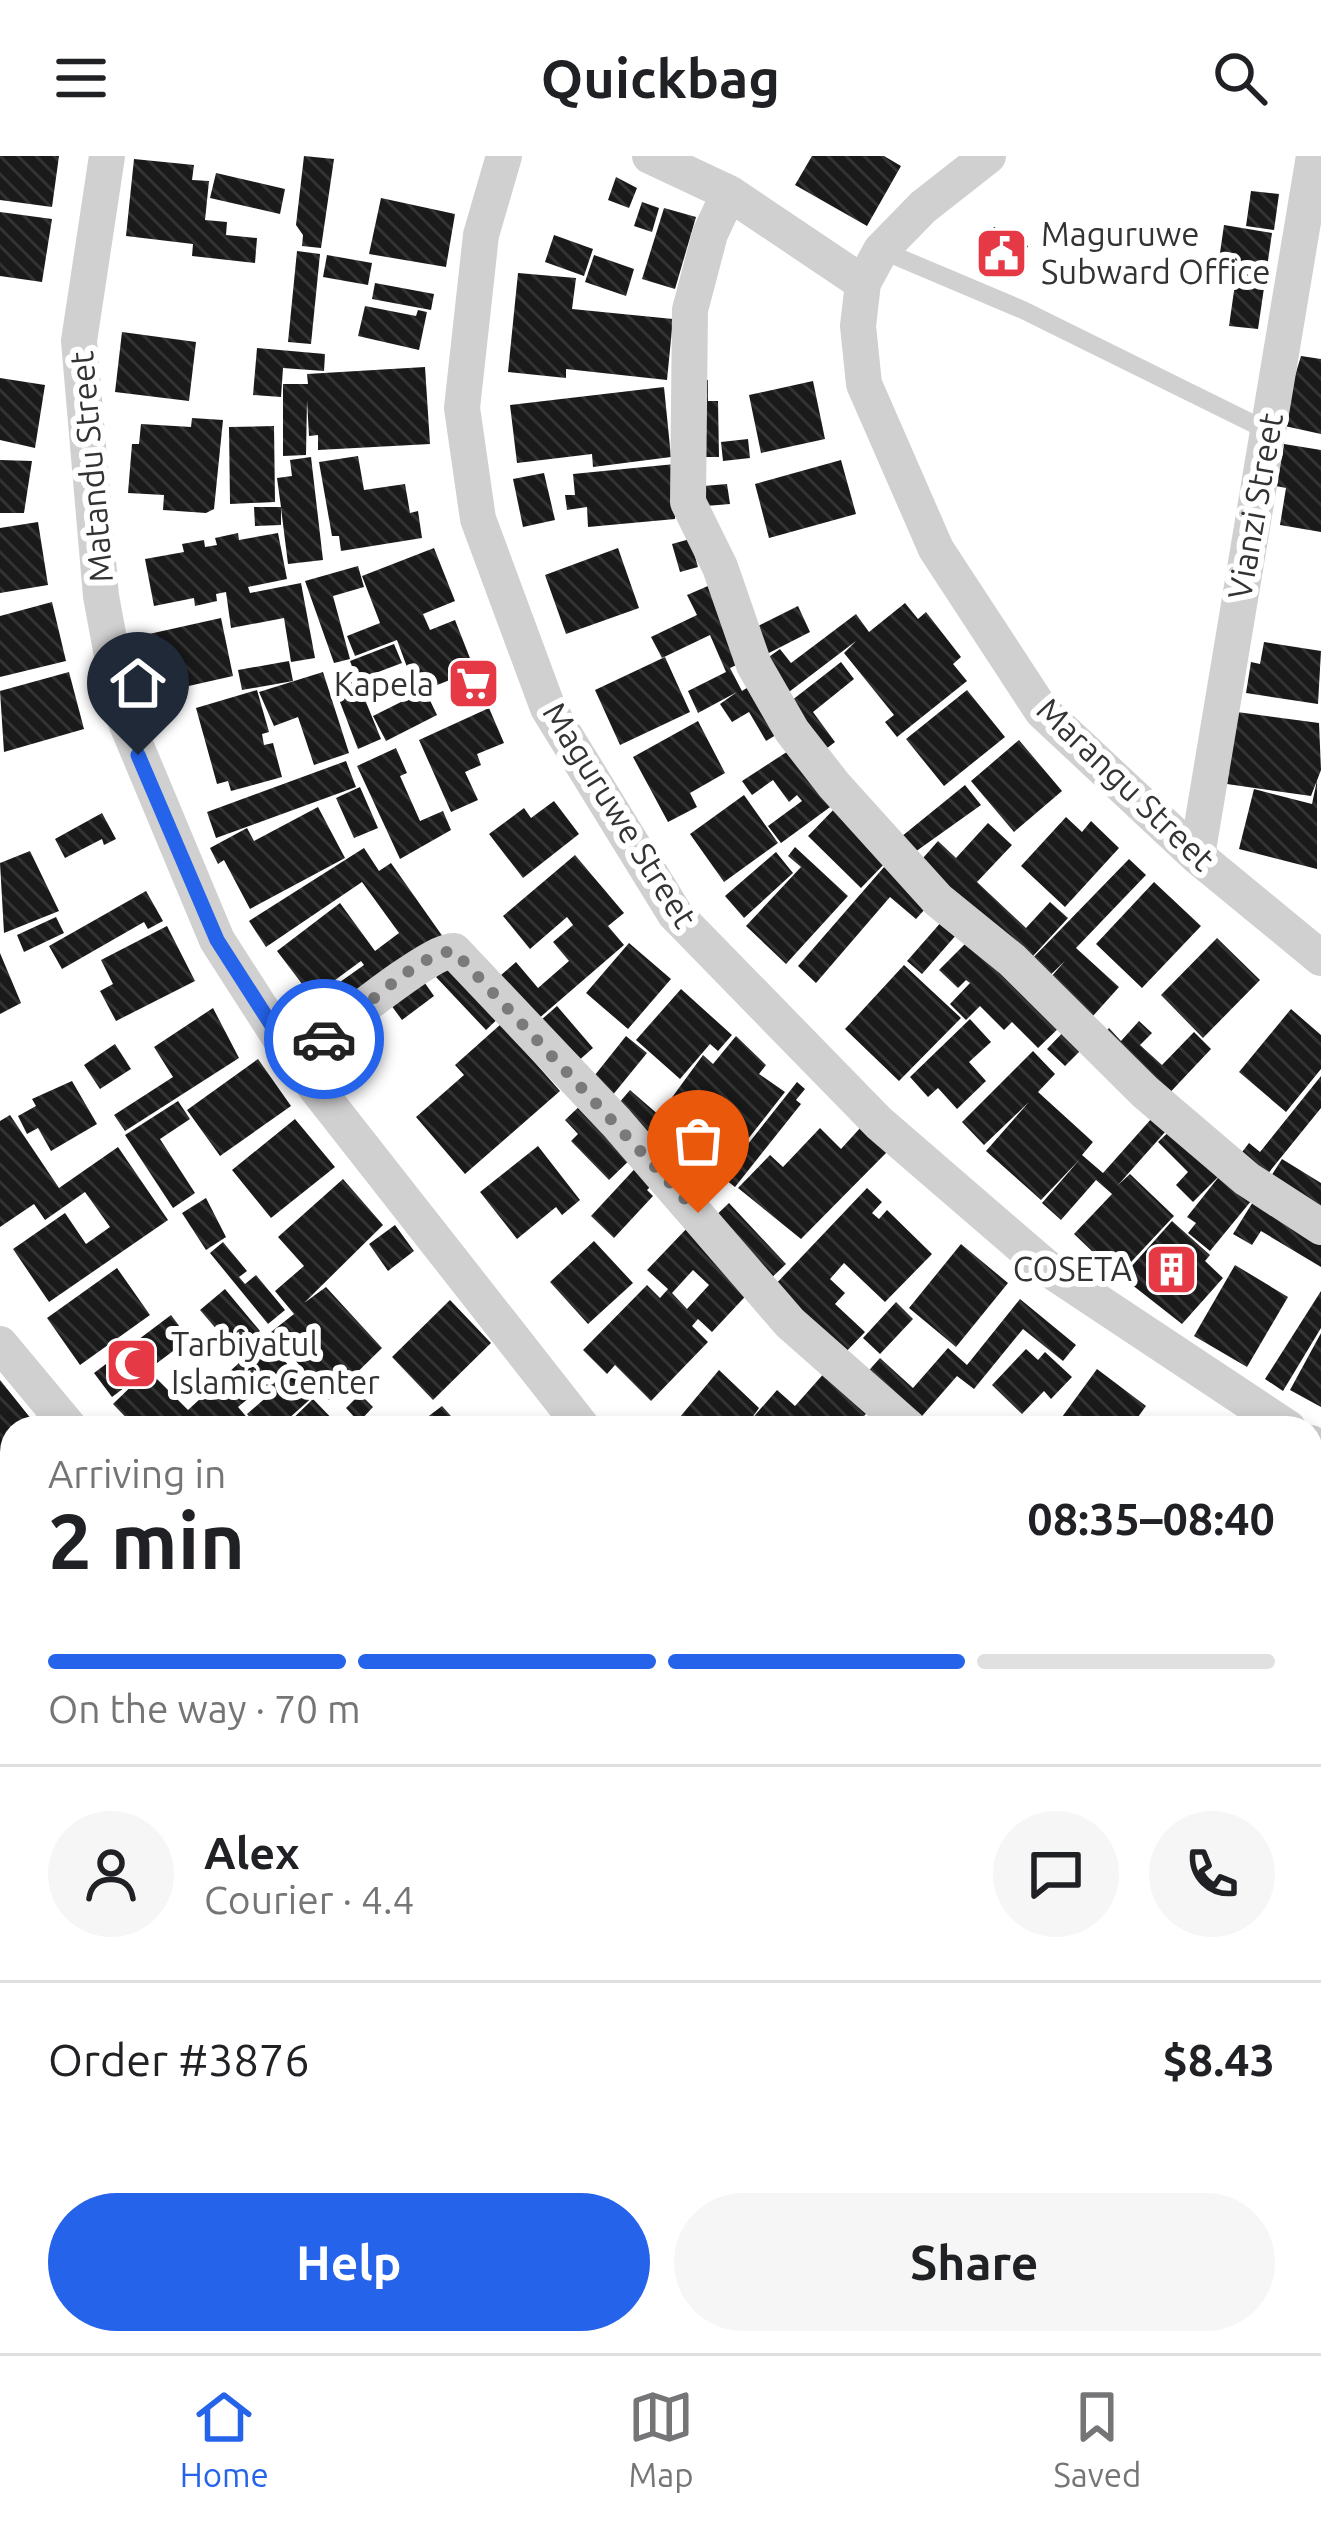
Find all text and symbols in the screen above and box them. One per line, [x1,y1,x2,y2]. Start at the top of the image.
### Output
icon: menu [48,45,114,111]
icon: search [1207,45,1273,111]
text: Quickbag [541,48,780,108]
place label: Maguruwe Subward Office [1041,215,1271,290]
public building icon: Maguruwe Subward Office [974,225,1030,281]
street label: Matandu Street [62,350,119,584]
street label: Vianzi Street [1220,410,1289,602]
pin [87,632,189,755]
icon: home [105,650,171,716]
supermarket icon: Kapela [445,656,501,712]
place label: Kapela [334,665,434,702]
street label: Marangu Street [1030,690,1222,877]
street label: Maguruwe Street [536,695,705,934]
courier [264,979,384,1099]
icon: car [291,1006,357,1072]
pin [647,1090,749,1213]
icon: bag [665,1108,731,1174]
building icon: COSETA [1143,1241,1199,1297]
place label: COSETA [1013,1250,1133,1287]
place label: Tarbiyatul Islamic Center [171,1325,380,1400]
mosque icon: Tarbiyatul Islamic Center [104,1335,160,1391]
text: Arriving in [48,1452,226,1495]
text: 08:35–08:40 [1027,1493,1275,1544]
text: 2 min [48,1496,245,1584]
text: On the way · 70 m [48,1687,361,1730]
button: person [48,1811,174,1937]
button: chat [993,1811,1119,1937]
button: phone [1149,1811,1275,1937]
text: Alex [204,1827,300,1878]
text: Courier · 4.4 [204,1878,415,1921]
text: Order #3876 [48,2034,310,2085]
text: $8.43 [1162,2034,1275,2085]
button: Help [48,2193,650,2331]
button: Share [674,2193,1275,2331]
tab: Home [180,2384,269,2493]
tab: Map [628,2384,694,2493]
tab: Saved [1053,2384,1141,2493]

